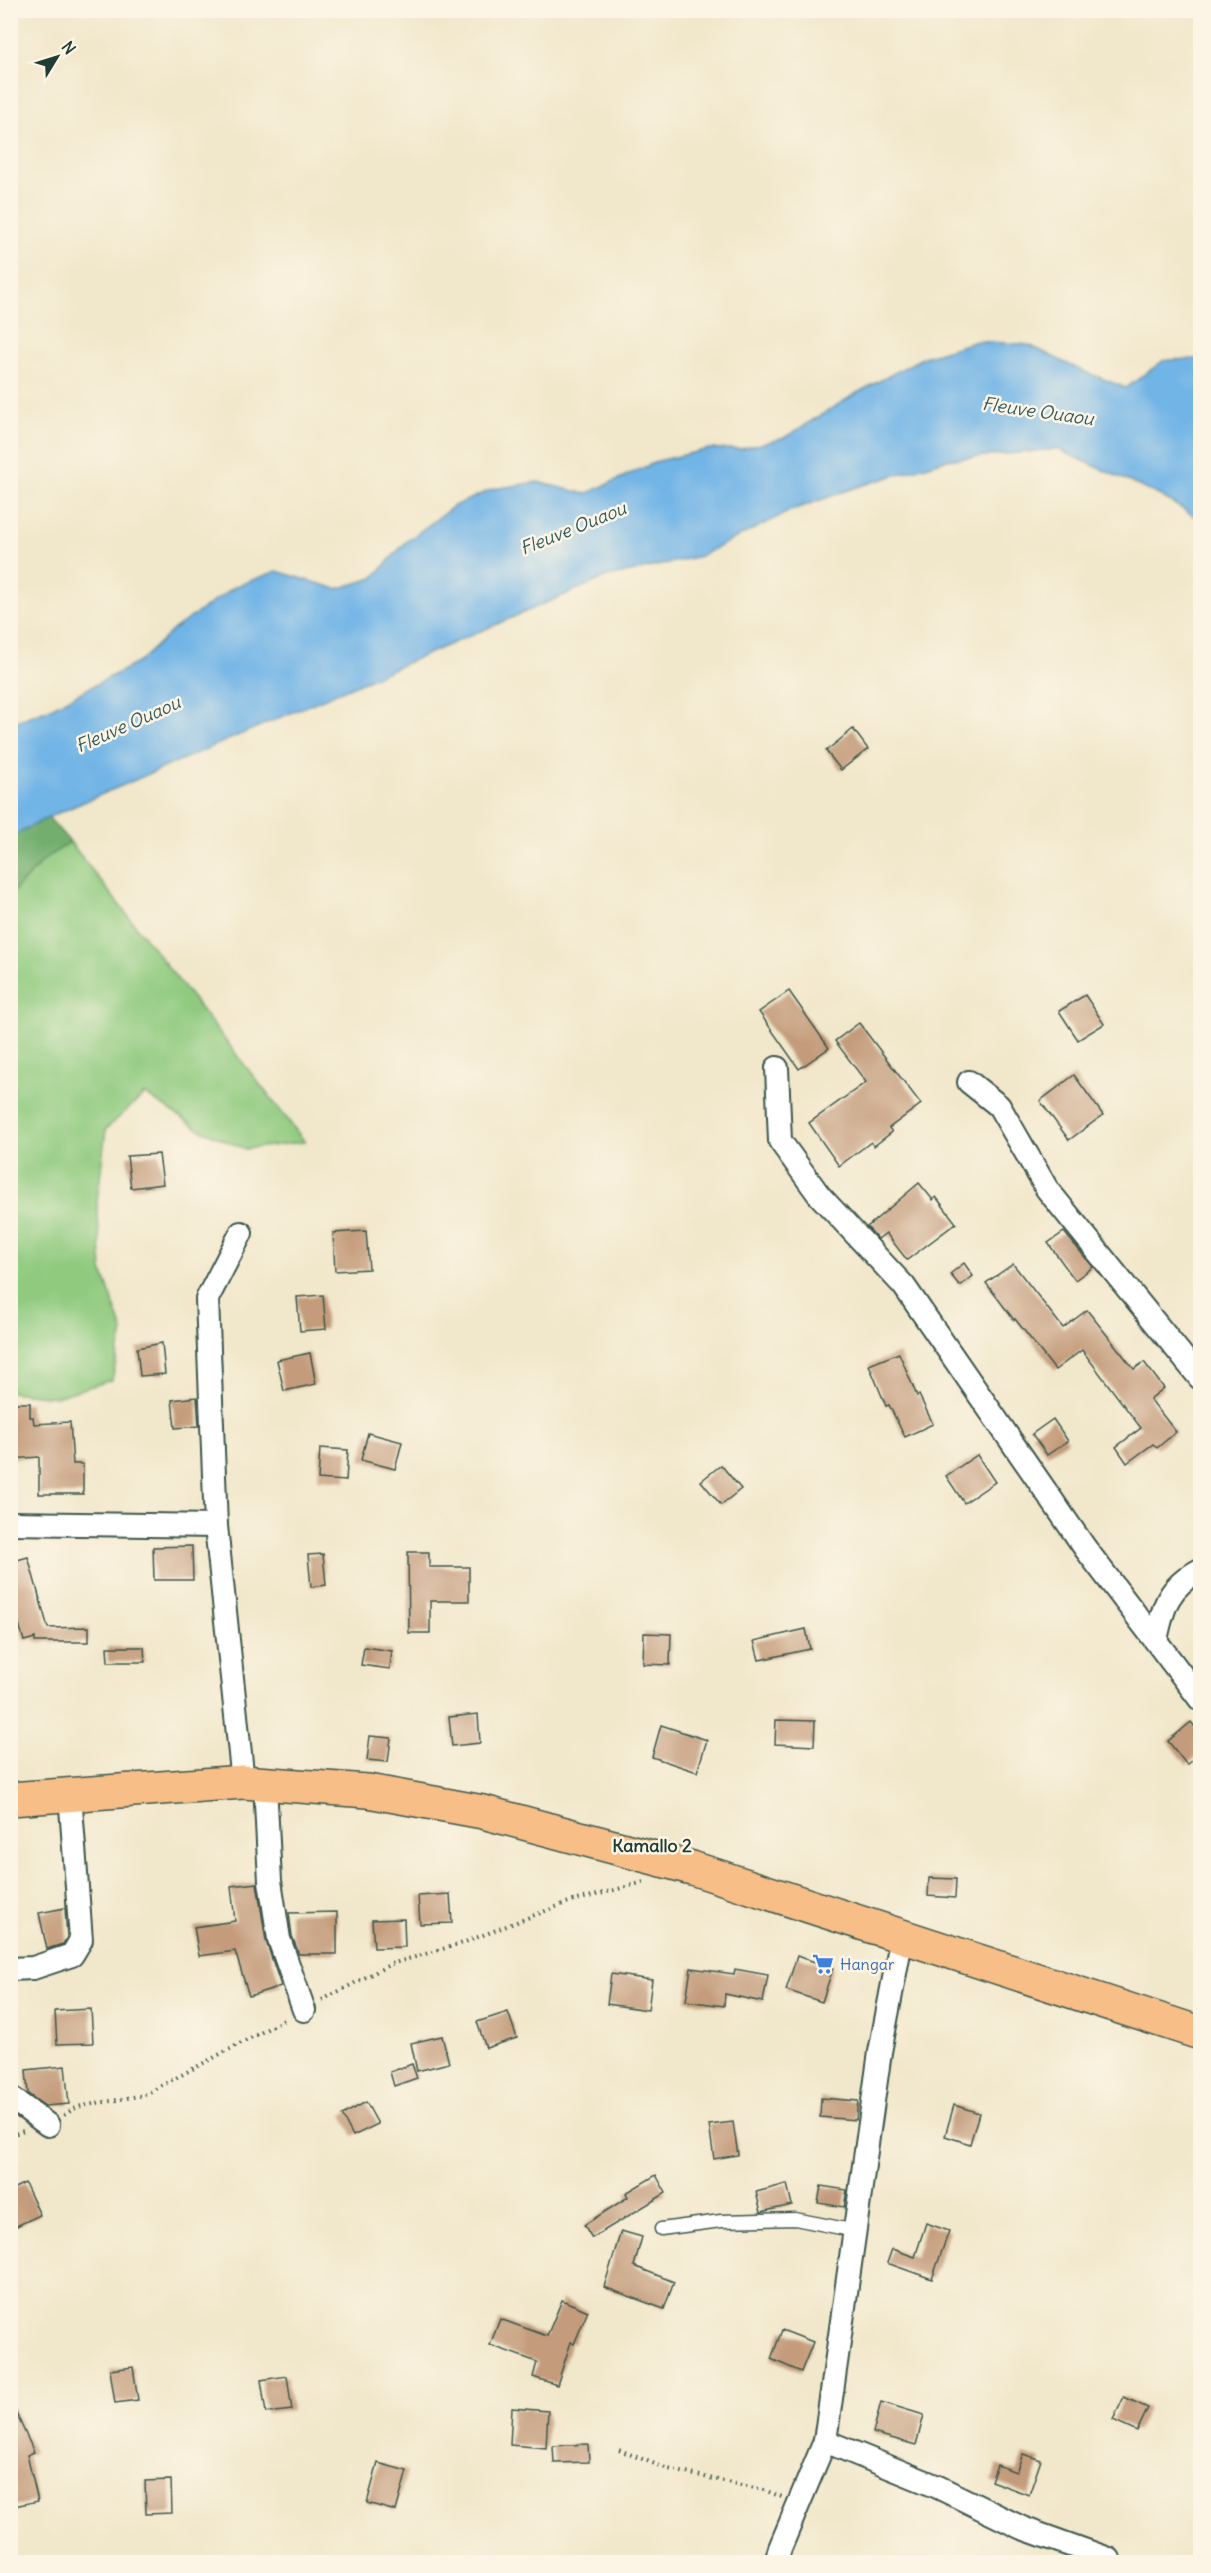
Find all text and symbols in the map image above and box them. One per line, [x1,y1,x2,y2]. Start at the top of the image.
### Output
north arrow [27,27,87,87]
text: N [58,37,80,58]
water label: Fleuve Ouaou [981,392,1097,430]
water label: Fleuve Ouaou [517,496,631,560]
water label: Fleuve Ouaou [72,690,185,757]
district label: Kamallo 2 [612,1834,692,1857]
supermarket icon: Hangar [811,1952,835,1976]
place label: Hangar [840,1954,895,1974]

